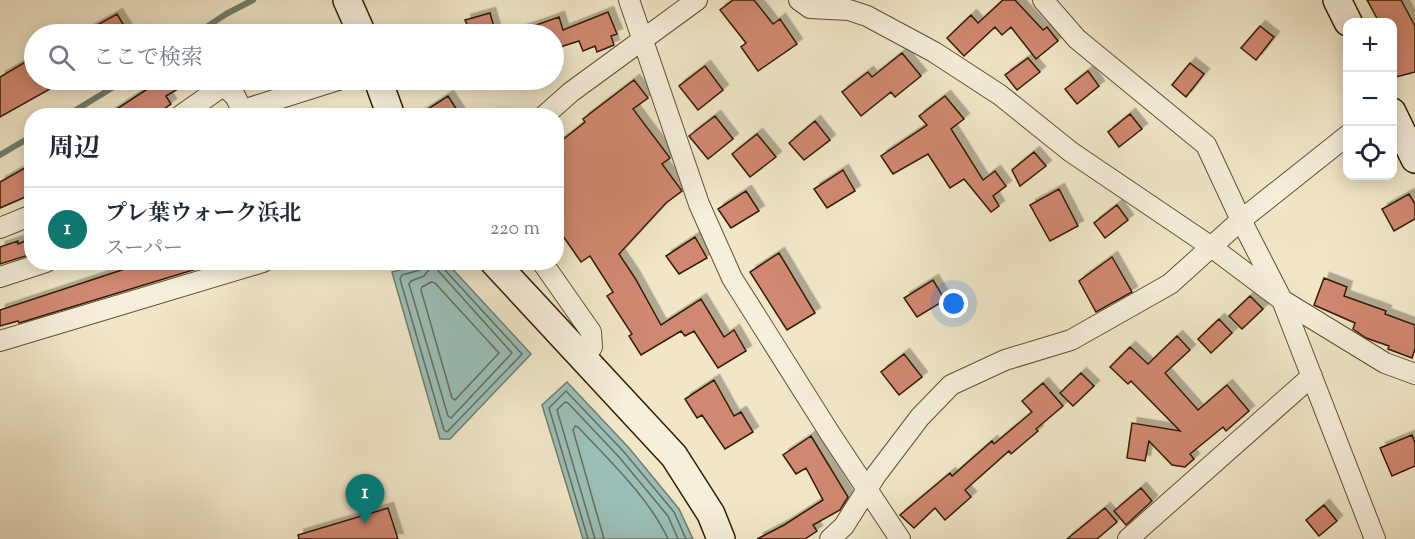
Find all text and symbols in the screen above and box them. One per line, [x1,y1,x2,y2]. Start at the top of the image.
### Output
map controls [1343,18,1397,180]
button: + [1343,18,1397,72]
search box [24,24,564,90]
icon: search [45,41,78,74]
text: ここで検索 [93,43,203,75]
button: − [1343,72,1397,126]
button: locate [1343,126,1397,180]
text: 周辺 [48,131,100,168]
text: プレ葉ウォーク浜北 [105,199,301,231]
text: 1 [64,215,71,244]
text: 220 m [490,215,540,244]
text: スーパー [105,235,183,264]
your location [939,289,968,318]
pin: 1 [346,474,385,524]

